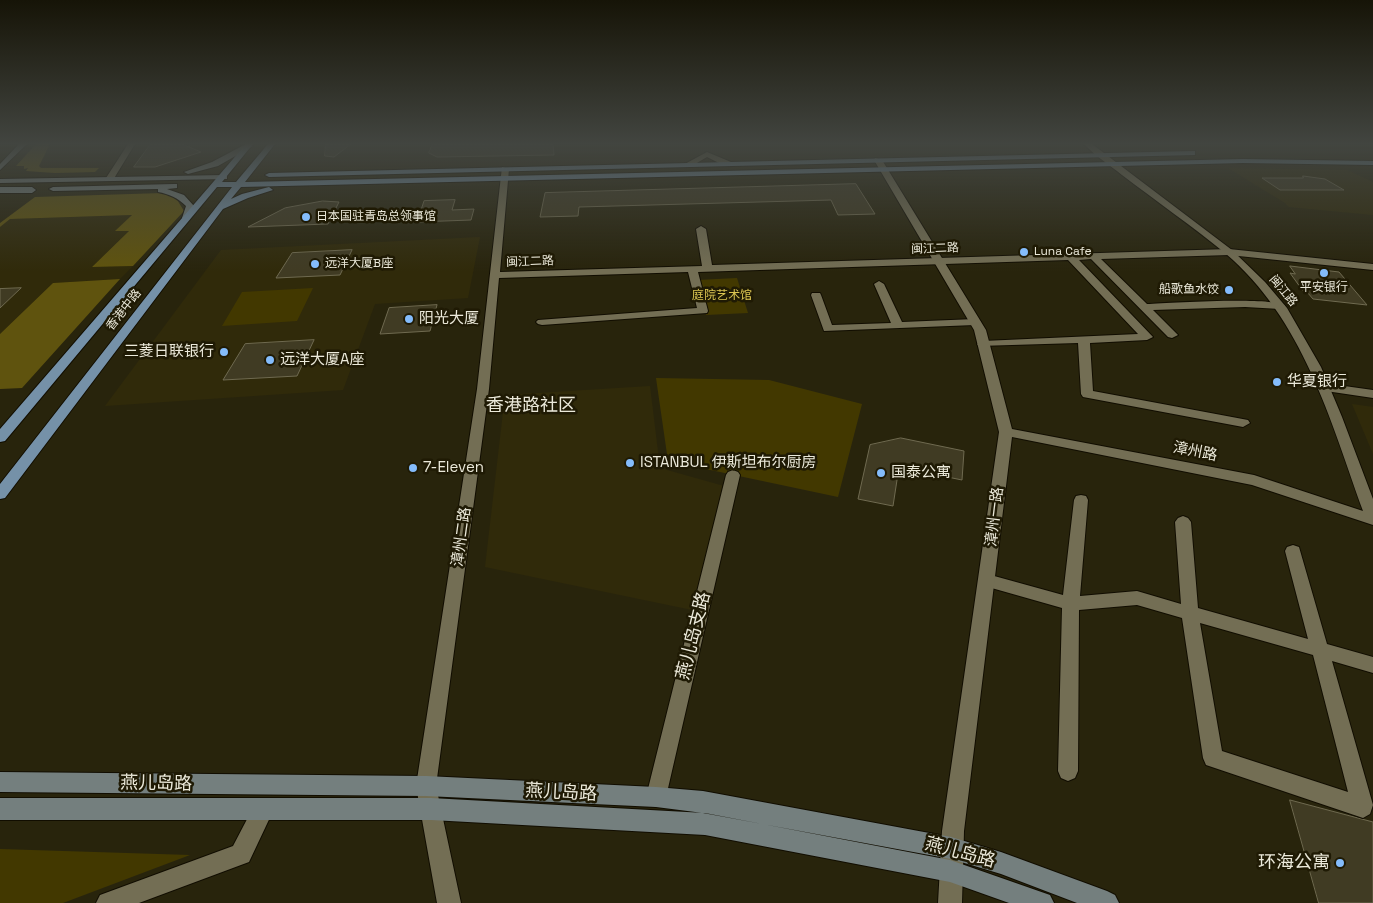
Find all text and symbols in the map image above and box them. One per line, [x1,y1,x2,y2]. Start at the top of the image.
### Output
place label: 日本国驻青岛总领事馆 [316,210,436,224]
marker: 日本国驻青岛总领事馆 [300,211,312,223]
street label: 闽江二路 [911,241,959,257]
place label: Luna Cafe [1034,245,1092,259]
marker: Luna Cafe [1018,246,1030,258]
street label: 闽江二路 [506,254,554,270]
place label: 远洋大厦B座 [325,257,393,271]
marker: 远洋大厦B座 [309,258,321,270]
marker: 平安银行 [1318,267,1330,279]
street label: 闽江路 [1266,273,1300,309]
place label: 平安银行 [1300,281,1348,295]
place label: 船歌鱼水饺 [1159,283,1219,297]
marker: 船歌鱼水饺 [1223,284,1235,296]
street label: 香港中路 [104,287,144,333]
park label: 庭院艺术馆 [692,289,752,303]
place label: 阳光大厦 [419,310,479,328]
marker: 阳光大厦 [403,313,415,325]
place label: 三菱日联银行 [124,343,214,361]
marker: 三菱日联银行 [218,346,230,358]
place label: 远洋大厦A座 [280,351,364,369]
marker: 远洋大厦A座 [264,354,276,366]
place label: 华夏银行 [1287,373,1347,391]
marker: 华夏银行 [1271,376,1283,388]
district label: 香港路社区 [486,395,576,417]
street label: 漳州路 [1171,439,1219,465]
place label: ISTANBUL 伊斯坦布尔厨房 [640,454,816,472]
marker: ISTANBUL 伊斯坦布尔厨房 [624,457,636,469]
place label: 7-Eleven [423,459,484,477]
marker: 7-Eleven [407,462,419,474]
place label: 国泰公寓 [891,464,951,482]
marker: 国泰公寓 [875,467,887,479]
street label: 漳州一路 [982,486,1008,548]
street label: 漳州二路 [449,506,475,568]
street label: 燕儿岛支路 [673,590,715,682]
street label: 燕儿岛路 [120,773,192,795]
street label: 燕儿岛路 [524,780,598,806]
street label: 燕儿岛路 [922,833,998,873]
place label: 环海公寓 [1258,852,1330,874]
marker: 环海公寓 [1334,857,1346,869]

